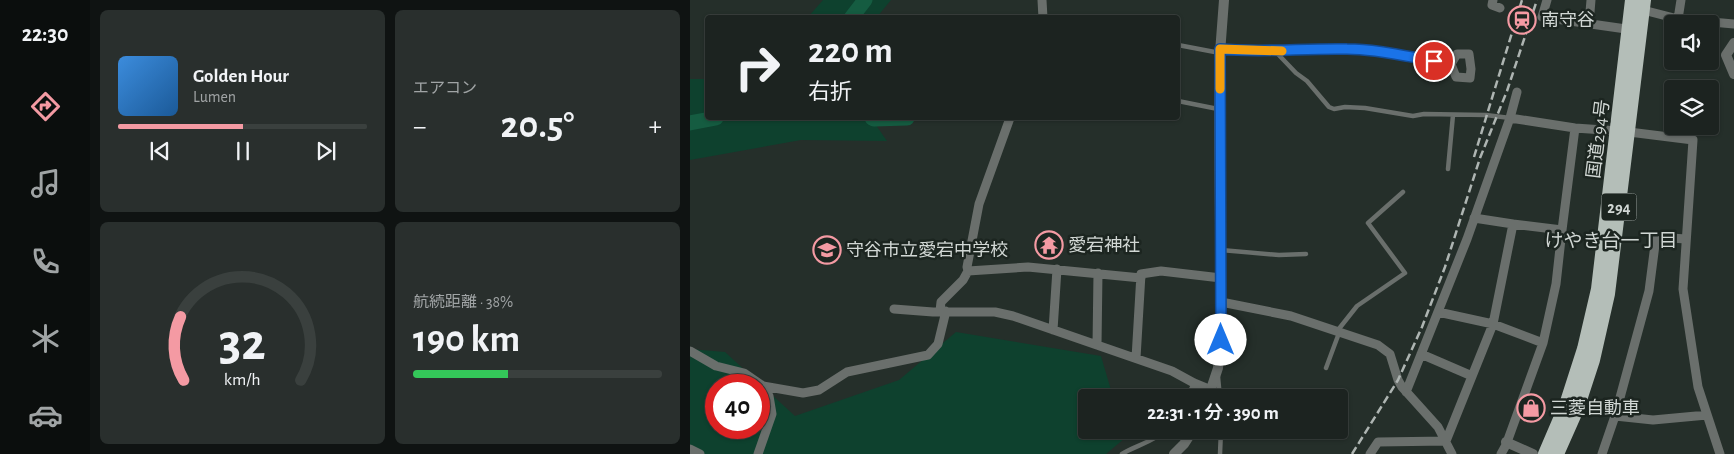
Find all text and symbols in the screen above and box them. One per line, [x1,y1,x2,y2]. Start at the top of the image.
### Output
station icon: 南守谷 [1507,5,1537,35]
place label: 南守谷 [1541,11,1595,30]
map controls [1664,15,1719,135]
button: sound [1664,15,1719,70]
text: 22:30 [22,23,68,45]
text: 220 m [808,34,893,69]
icon: right [725,35,790,100]
pin [1413,40,1455,82]
icon: arrive [1420,47,1448,75]
text: Golden Hour [193,67,289,86]
text: エアコン [413,80,477,96]
button: layers [1664,80,1719,135]
text: 右折 [808,81,852,103]
icon: directions [28,89,63,124]
text: Lumen [193,89,236,105]
street label: 国道294号 [1583,98,1613,180]
text: 20.5° [501,107,574,145]
text: − [413,113,426,141]
text: + [649,113,662,141]
icon: previous [146,137,174,165]
icon: pause [229,137,257,165]
icon: next [312,137,340,165]
icon: music [28,166,63,201]
road number: 294 [1602,193,1636,220]
temple icon: 愛宕神社 [1034,230,1064,260]
district label: けやき台一丁目 [1544,230,1678,251]
school or university icon: 守谷市立愛宕中学校 [812,235,842,265]
place label: 愛宕神社 [1068,236,1140,255]
place label: 守谷市立愛宕中学校 [846,240,1008,260]
icon: phone [28,244,63,279]
text: 航続距離 · 38% [413,294,513,310]
position arrow [1194,313,1246,365]
text: 32 [219,317,266,369]
icon: climate [28,321,63,356]
text: 190 km [413,321,520,359]
text: km/h [224,371,261,389]
speed limit sign: 40 [705,374,770,439]
shop icon: 三菱自動車 [1516,393,1546,423]
icon: car [28,398,63,433]
place label: 三菱自動車 [1550,398,1640,418]
text: 22:31 · 1 分 · 390 m [1147,404,1279,423]

